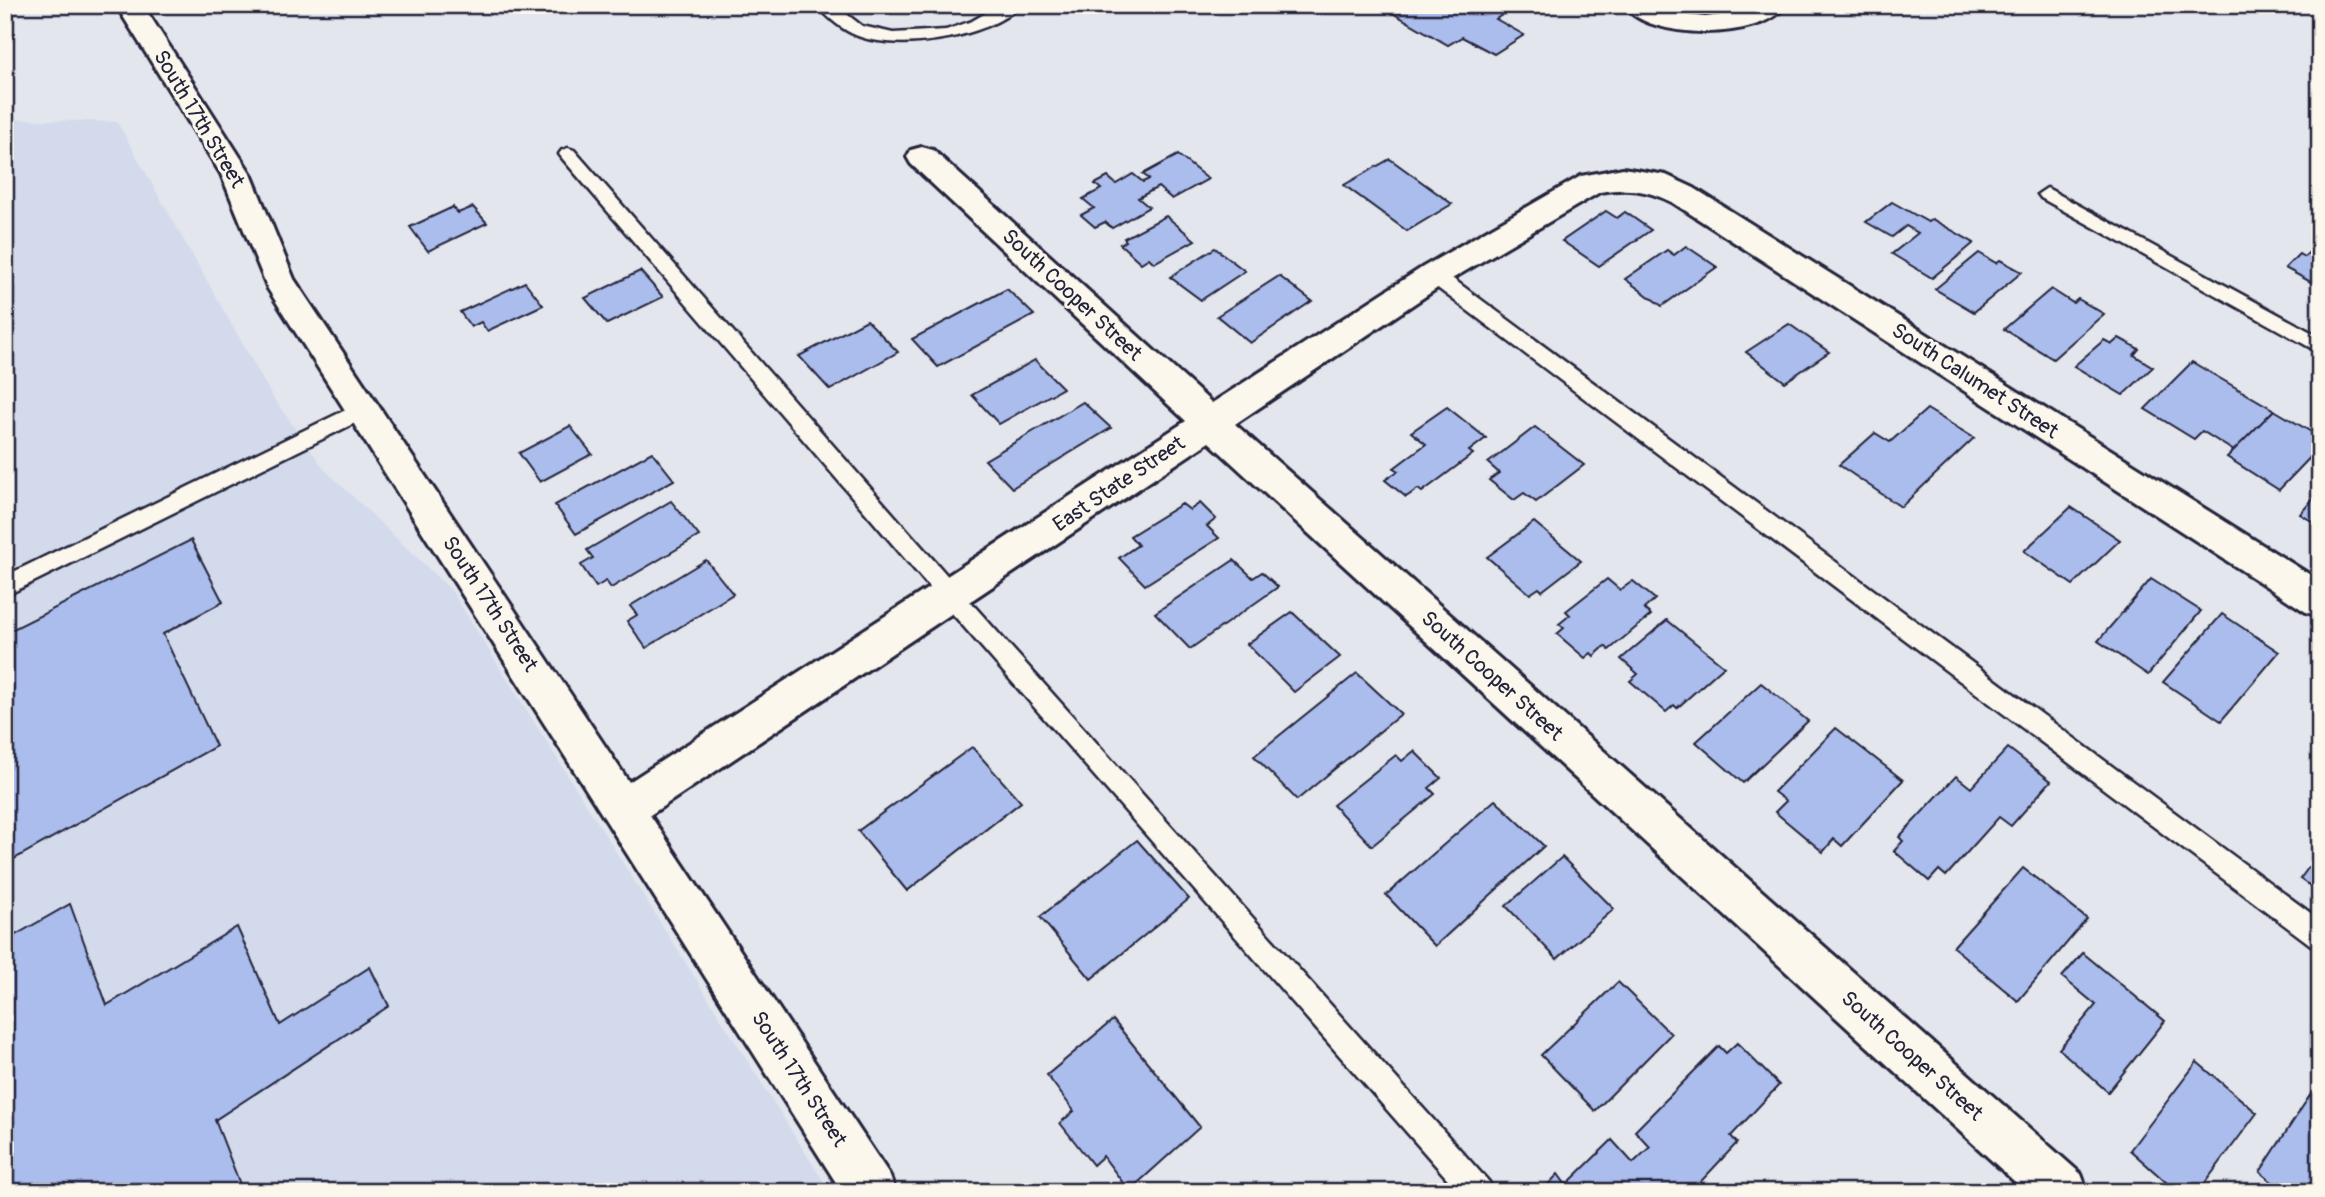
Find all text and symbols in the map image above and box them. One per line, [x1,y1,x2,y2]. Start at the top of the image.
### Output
street label: South 17th Street [147,45,251,193]
street label: South Cooper Street [996,223,1148,367]
street label: South Calumet Street [1886,317,2064,445]
street label: East State Street [1048,430,1191,538]
street label: South 17th Street [436,531,544,677]
street label: South Cooper Street [1415,605,1569,747]
street label: South Cooper Street [1835,985,1989,1127]
street label: South 17th Street [745,1006,853,1152]

